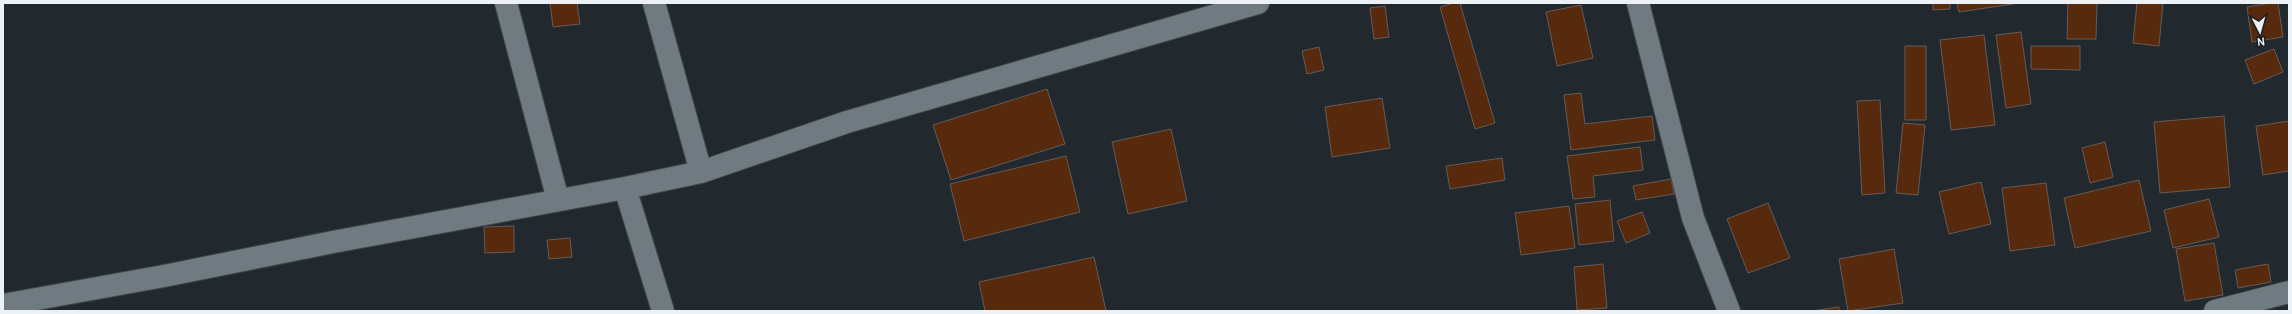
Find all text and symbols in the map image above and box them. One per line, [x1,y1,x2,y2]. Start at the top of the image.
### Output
north arrow [2240,12,2280,52]
text: N [2256,35,2266,49]

